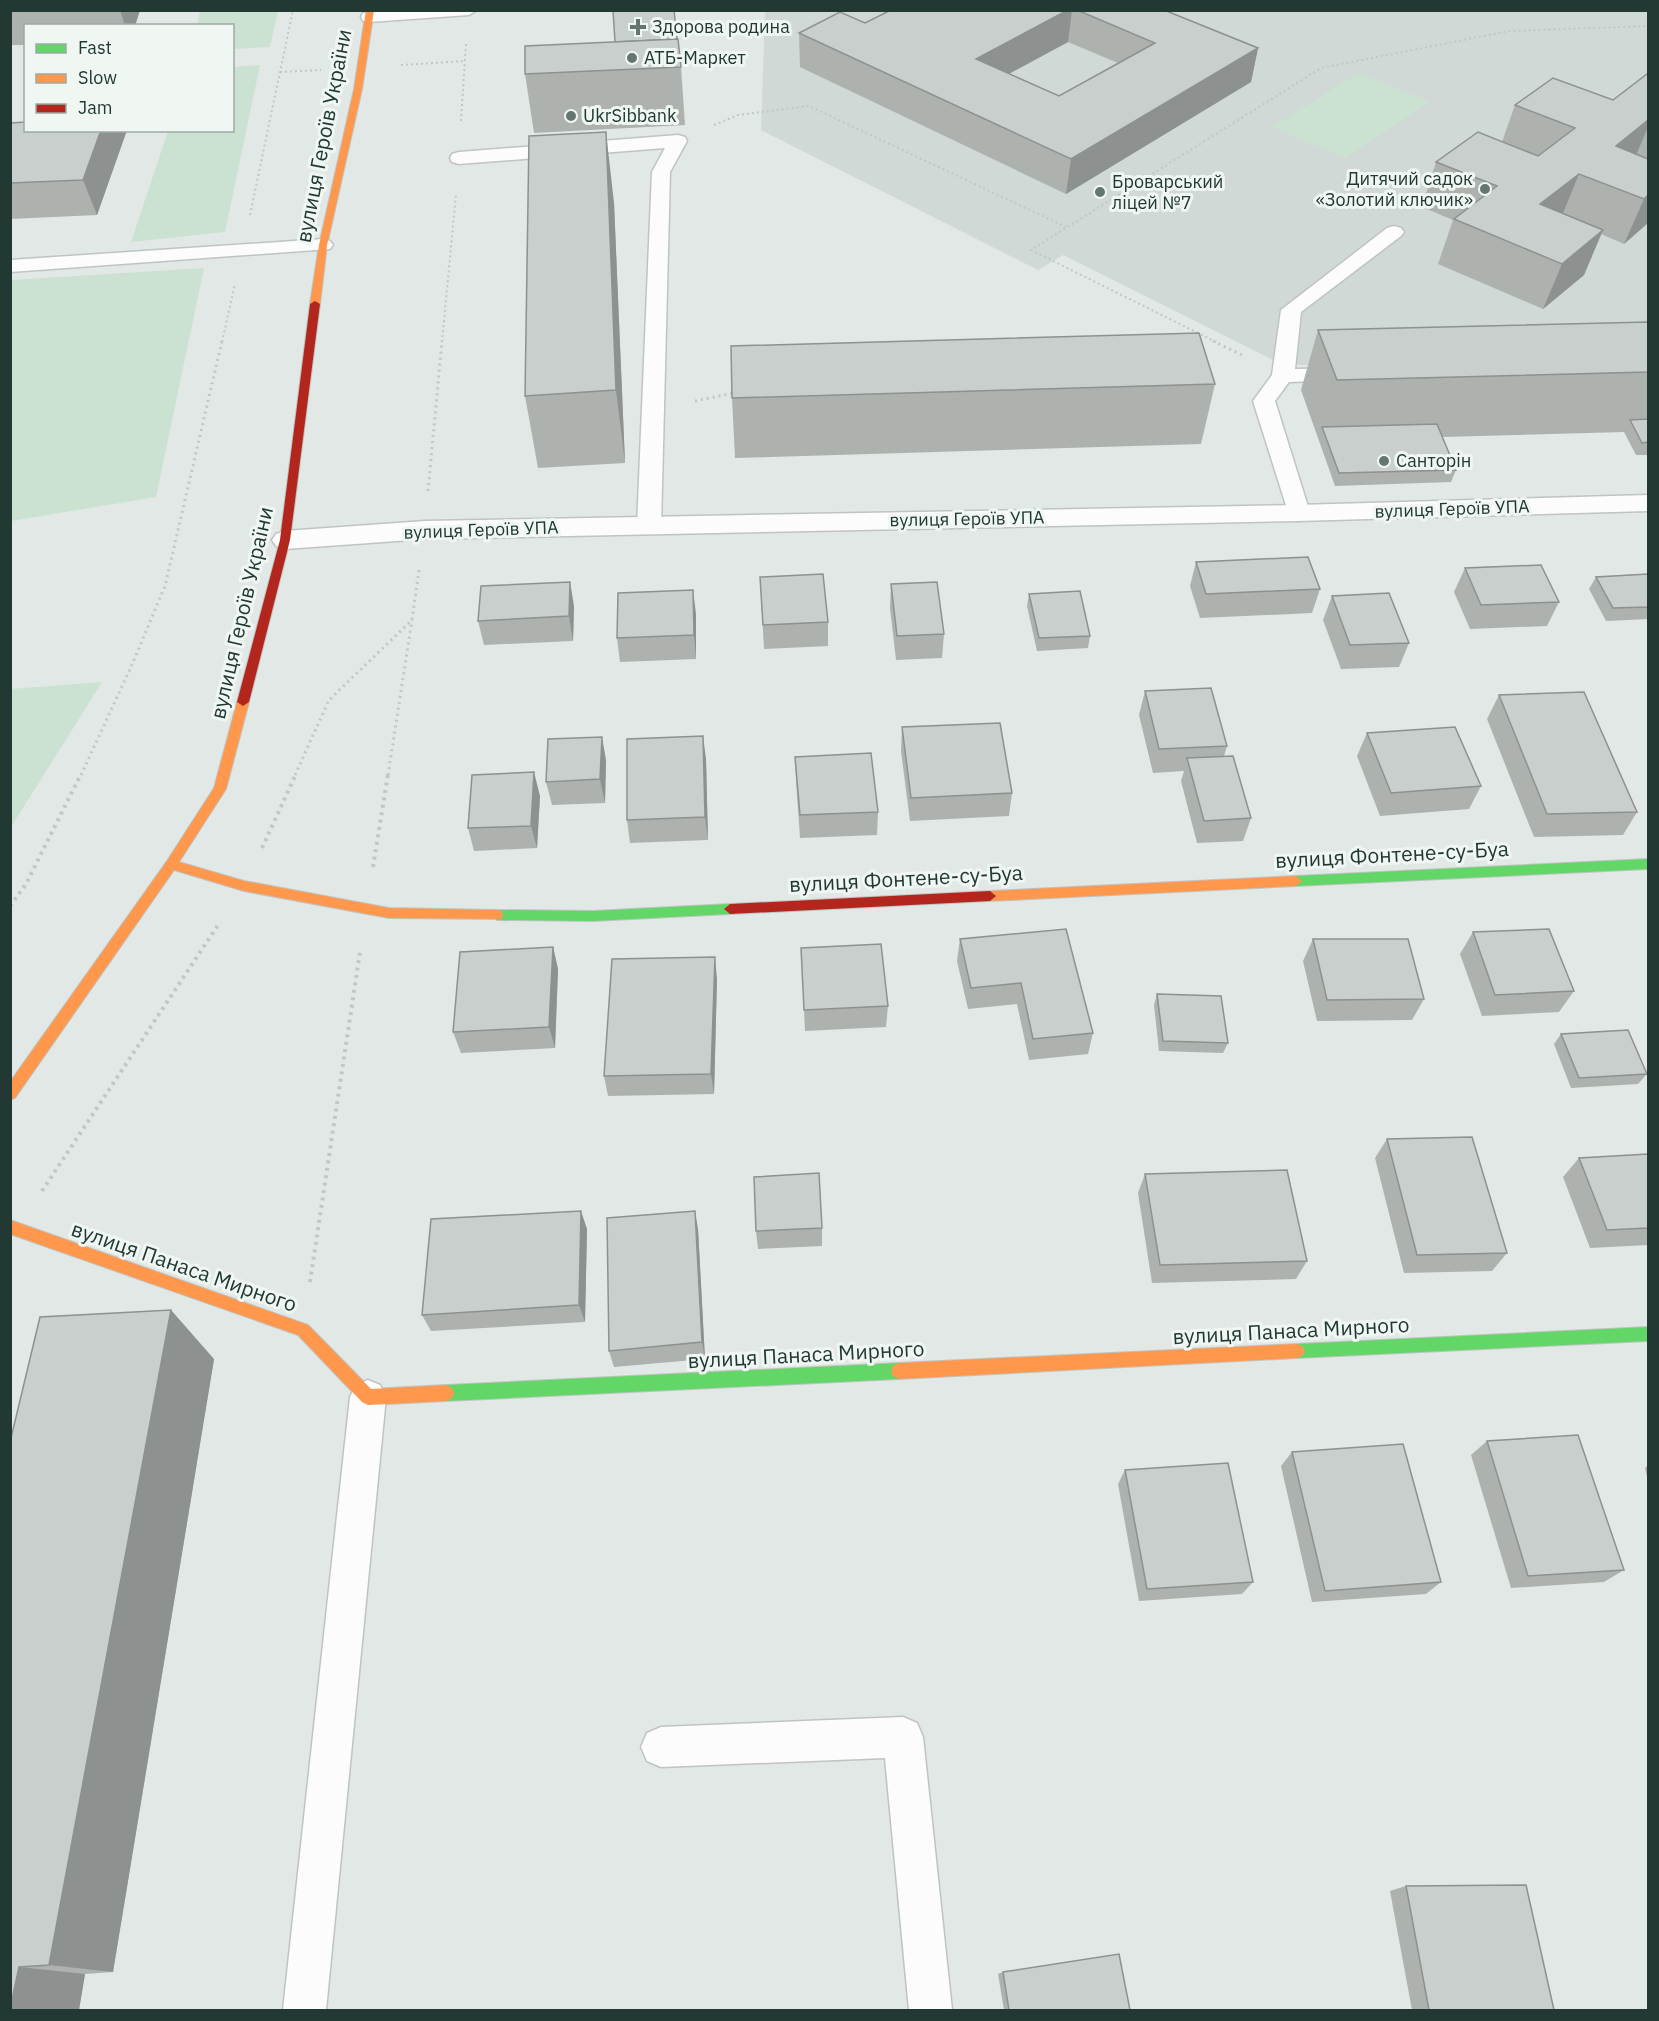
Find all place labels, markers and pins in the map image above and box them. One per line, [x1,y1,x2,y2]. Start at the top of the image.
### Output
place label: Здорова родина [652,15,790,38]
marker: Здорова родина [629,18,647,36]
place label: АТБ-Маркет [644,46,746,69]
marker: АТБ-Маркет [625,51,639,65]
place label: UkrSibbank [583,104,677,127]
marker: UkrSibbank [564,109,578,123]
place label: Дитячий садок «Золотий ключик» [1316,167,1473,211]
place label: Броварський ліцей №7 [1112,170,1223,214]
marker: Дитячий садок «Золотий ключик» [1478,182,1492,196]
marker: Броварський ліцей №7 [1093,185,1107,199]
place label: Санторін [1396,449,1471,472]
marker: Санторін [1377,454,1391,468]

